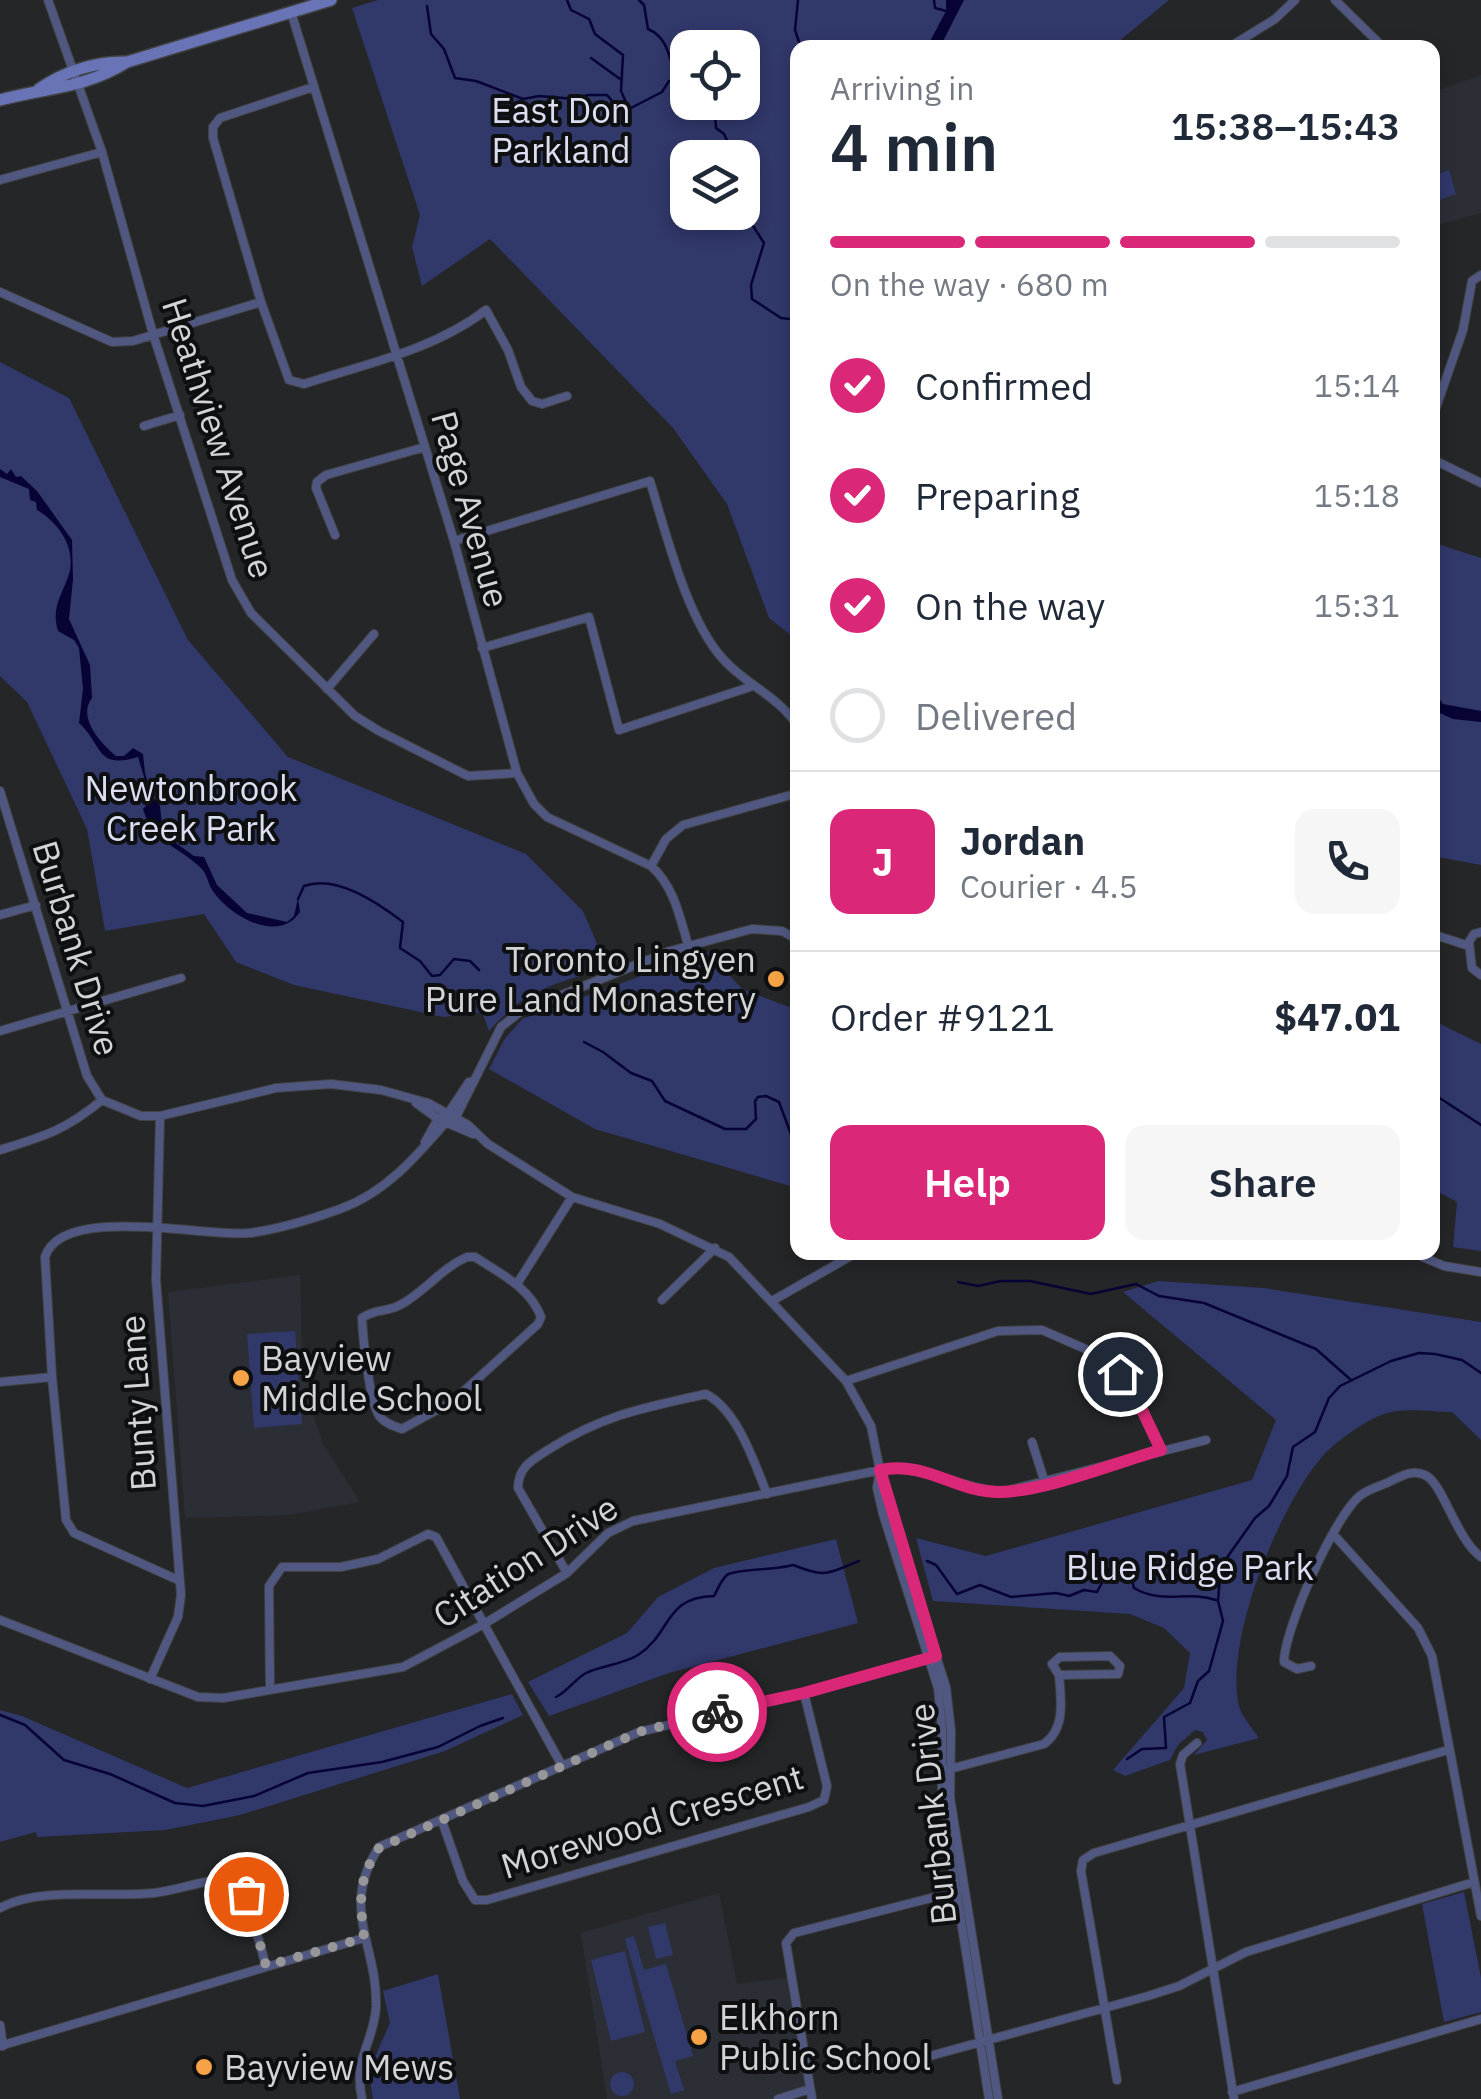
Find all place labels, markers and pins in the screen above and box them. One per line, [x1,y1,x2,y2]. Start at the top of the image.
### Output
place label: Toronto Lingyen Pure Land Monastery [425,936,756,1022]
marker: Toronto Lingyen Pure Land Monastery [765,968,787,990]
pin [1078,1332,1163,1417]
place label: Bayview Middle School [261,1335,482,1421]
marker: Bayview Middle School [230,1367,252,1389]
pin [204,1852,289,1937]
place label: Elkhorn Public School [719,1994,931,2080]
marker: Elkhorn Public School [688,2026,710,2048]
place label: Bayview Mews [224,2044,454,2090]
marker: Bayview Mews [193,2056,215,2078]

